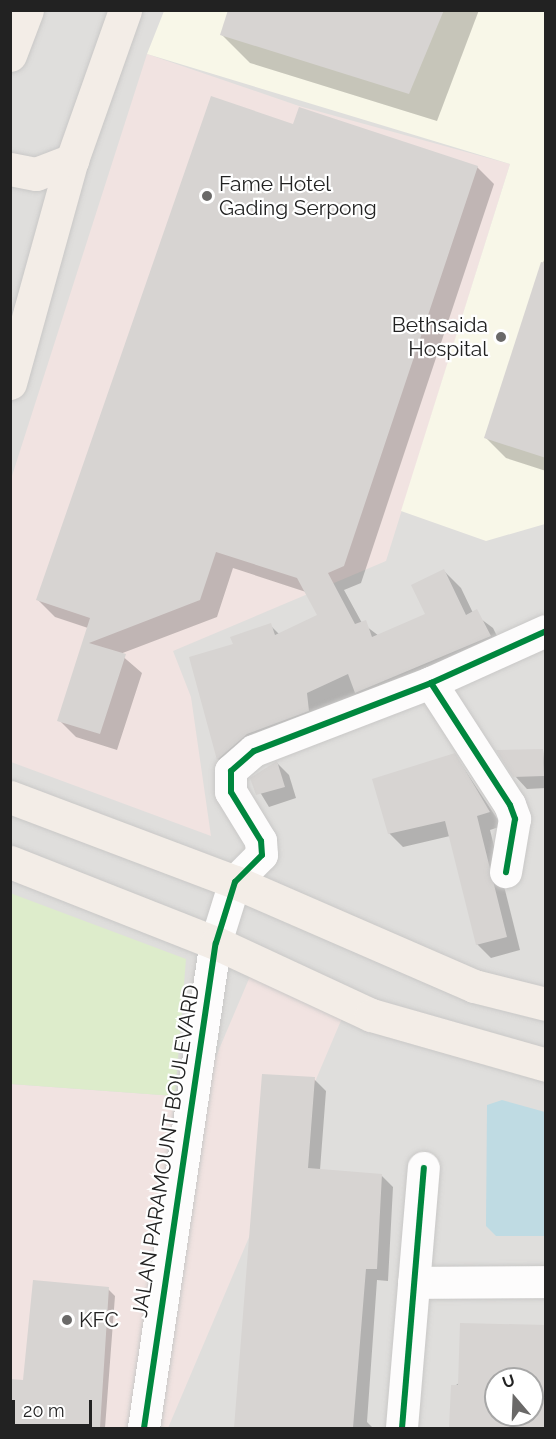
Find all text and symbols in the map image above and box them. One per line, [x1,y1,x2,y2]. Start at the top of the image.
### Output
place label: Fame Hotel Gading Serpong [219,171,377,221]
marker: Fame Hotel Gading Serpong [200,189,214,203]
place label: Bethsaida Hospital [392,312,488,362]
marker: Bethsaida Hospital [492,328,510,346]
street label: JALAN PARAMOUNT BOULEVARD [127,983,205,1319]
place label: KFC [79,1307,119,1333]
marker: KFC [60,1313,74,1327]
north arrow [484,1367,544,1427]
text: U [500,1370,517,1392]
scale bar [15,1388,94,1426]
text: 20 m [23,1400,65,1421]

